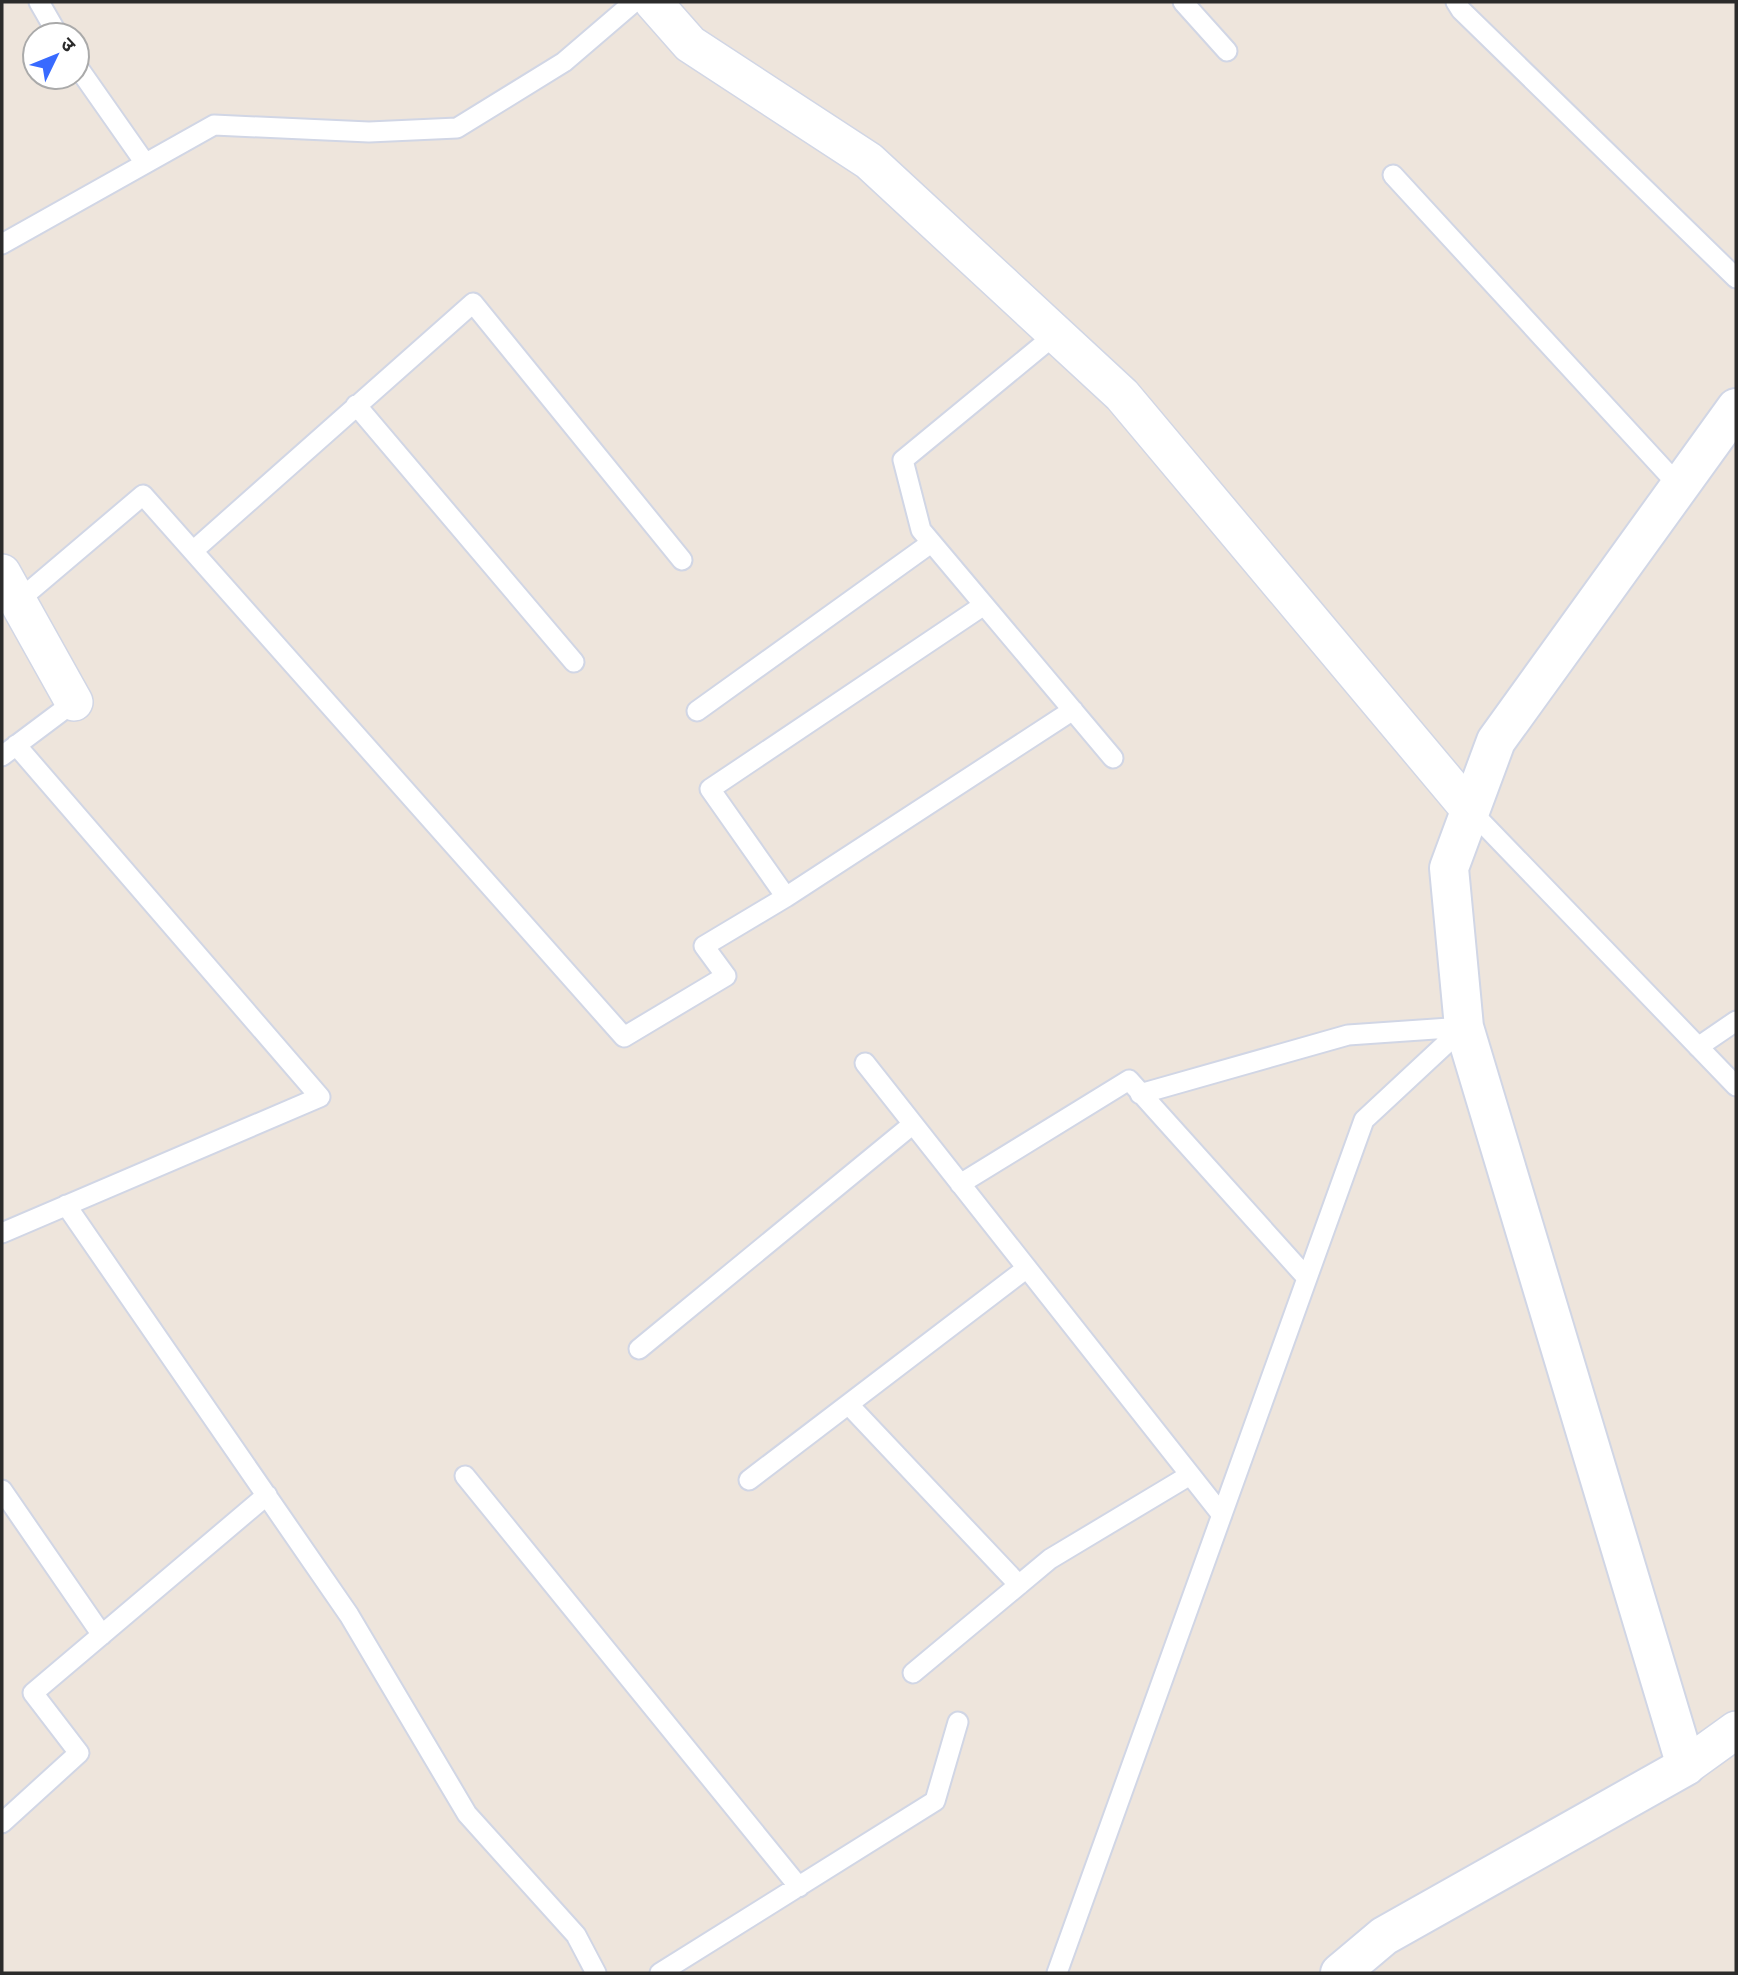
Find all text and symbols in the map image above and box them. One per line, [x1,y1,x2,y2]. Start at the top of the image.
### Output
north arrow [21,21,91,91]
text: उ [56,32,82,57]

